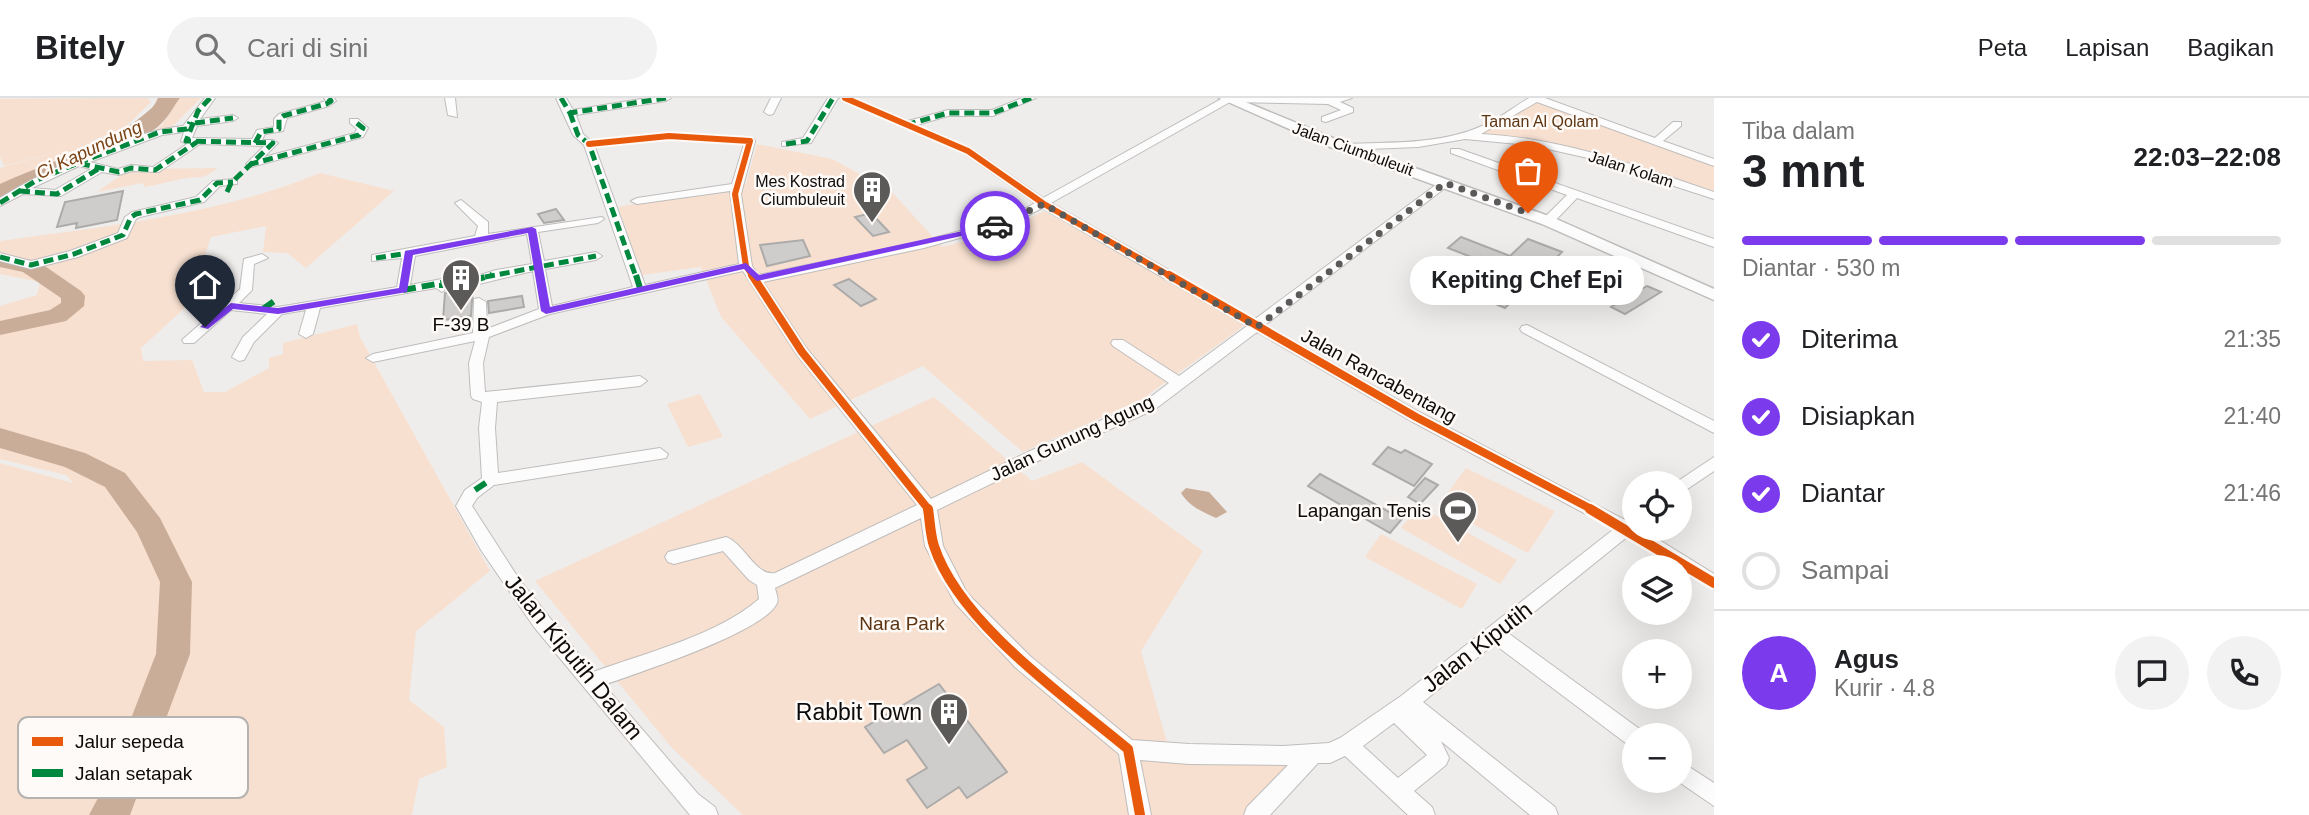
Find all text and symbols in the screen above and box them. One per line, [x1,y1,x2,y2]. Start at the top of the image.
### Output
search box [167,17,657,80]
text: Bitely [35,29,125,66]
icon: search [191,29,229,67]
text: Cari di sini [247,33,368,63]
text: Peta [1978,34,2027,61]
text: Lapisan [2065,34,2149,61]
text: Bagikan [2187,34,2274,61]
park label: Taman Al Qolam [1481,113,1599,130]
water label: Ci Kapundung [33,117,145,183]
text: Tiba dalam [1742,118,1855,144]
street label: Jalan Ciumbuleuit [1290,119,1416,179]
pin [1498,141,1558,213]
text: 22:03–22:08 [2134,142,2281,172]
text: 3 mnt [1742,145,1865,197]
street label: Jalan Kolam [1587,147,1675,191]
icon: bag [1509,152,1547,190]
building icon: Mes Kostrad Ciumbuleuit [851,169,893,224]
place label: Mes Kostrad Ciumbuleuit [755,173,846,208]
courier [960,191,1030,261]
icon: car [976,207,1014,245]
pin [175,255,235,327]
callout: Kepiting Chef Epi [1411,255,1645,304]
text: Diantar · 530 m [1742,255,1901,281]
building icon: F-39 B [440,257,482,312]
icon: home [186,266,224,304]
text: Kepiting Chef Epi [1431,267,1623,293]
place label: F-39 B [432,314,490,335]
icon: check [1742,321,1780,359]
text: Diterima [1801,324,1898,354]
street label: Jalan Rancabentang [1298,325,1460,427]
text: 21:35 [2223,326,2281,352]
street label: Jalan Gunung Agung [987,391,1157,485]
icon: check [1742,398,1780,436]
text: Disiapkan [1801,401,1915,431]
text: 21:40 [2223,403,2281,429]
map controls [1622,471,1692,793]
button: locate [1622,471,1692,541]
icon: check [1742,475,1780,513]
text: Diantar [1801,478,1885,508]
text: 21:46 [2223,480,2281,506]
sports icon: Lapangan Tenis [1437,489,1479,544]
place label: Lapangan Tenis [1297,500,1431,521]
button: layers [1622,555,1692,625]
text: Sampai [1801,555,1889,585]
street label: Jalan Kiputih Dalam [500,569,648,745]
street label: Jalan Kiputih [1417,596,1537,698]
park label: Nara Park [859,613,945,634]
button: chat [2115,636,2189,710]
button: phone [2207,636,2281,710]
button: + [1622,639,1692,709]
text: Agus [1834,644,1899,674]
text: A [1770,658,1788,688]
text: Kurir · 4.8 [1834,675,1935,701]
building icon: Rabbit Town [928,691,970,746]
place label: Rabbit Town [796,699,922,725]
legend [18,717,248,798]
button: − [1622,723,1692,793]
text: Jalur sepeda [75,731,184,752]
text: Jalan setapak [75,763,193,784]

